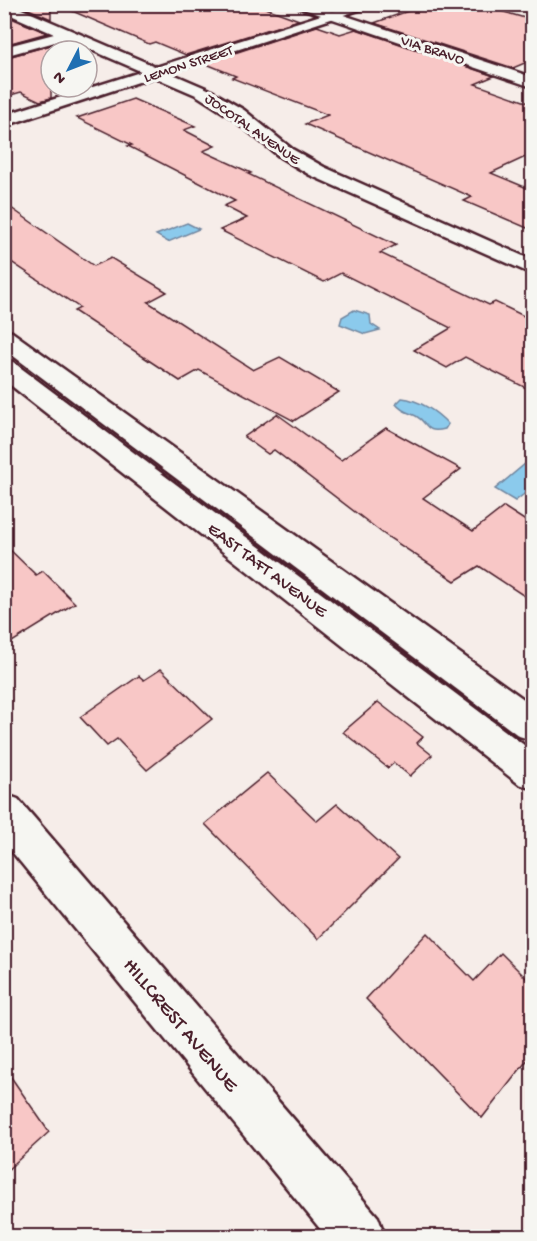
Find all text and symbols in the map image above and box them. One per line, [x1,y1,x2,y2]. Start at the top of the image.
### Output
street label: VIA BRAVO [397,32,467,70]
north arrow [39,39,99,99]
street label: LEMON STREET [142,42,237,88]
text: N [50,66,71,87]
street label: JOCOTAL AVENUE [201,90,303,170]
street label: EAST TAFT AVENUE [202,519,331,623]
street label: HILLCREST AVENUE [116,954,243,1099]

